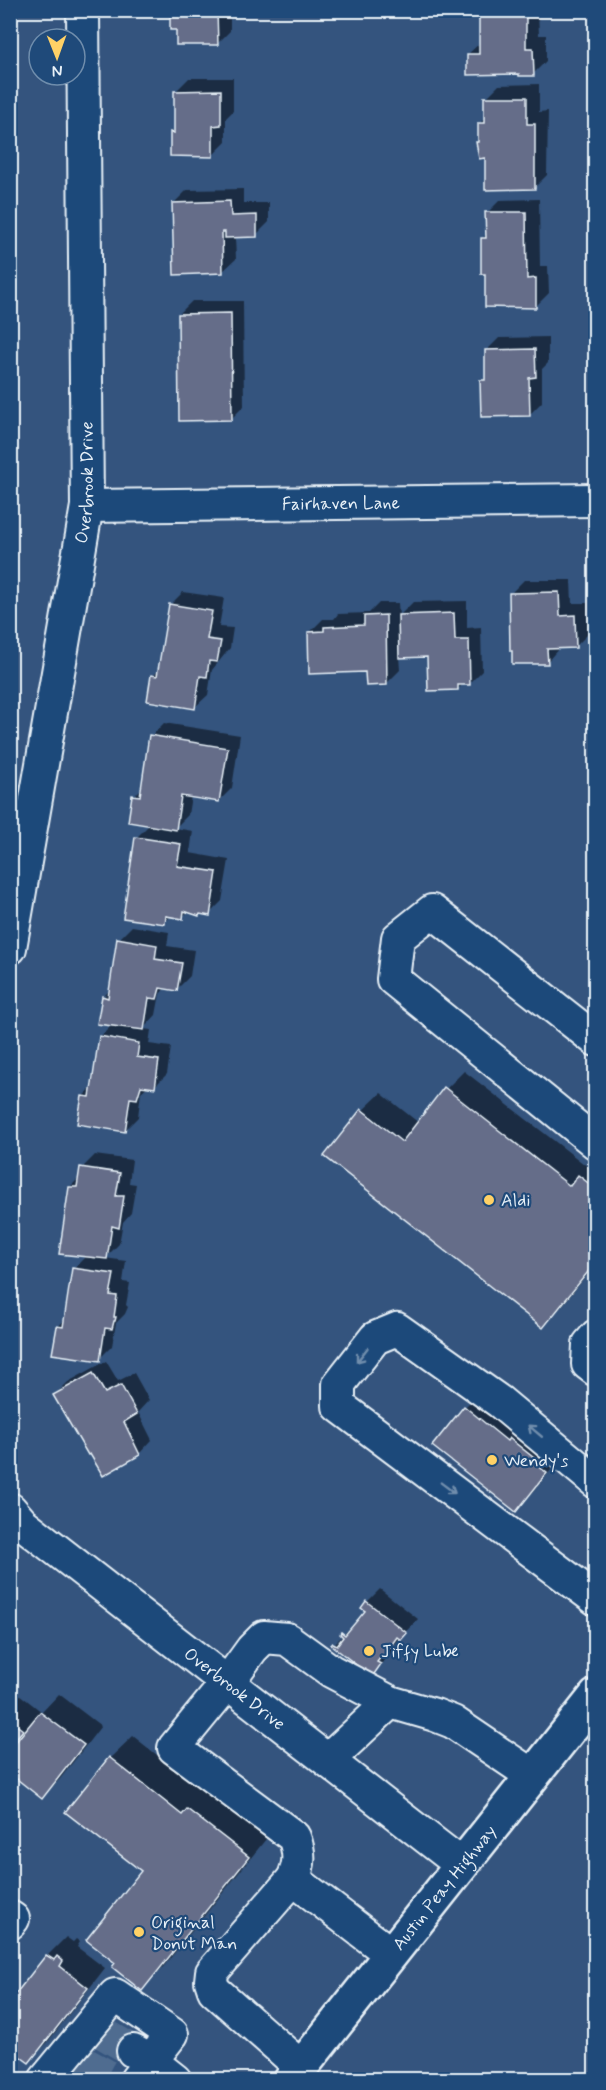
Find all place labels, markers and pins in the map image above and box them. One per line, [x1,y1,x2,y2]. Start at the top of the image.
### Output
place label: Aldi [501,1189,530,1213]
marker: Aldi [482,1193,496,1207]
place label: Wendy's [504,1449,568,1473]
marker: Wendy's [485,1453,499,1467]
place label: Jiffy Lube [381,1640,459,1664]
marker: Jiffy Lube [362,1644,376,1658]
place label: Original Donut Man [151,1911,237,1956]
marker: Original Donut Man [132,1925,146,1939]

